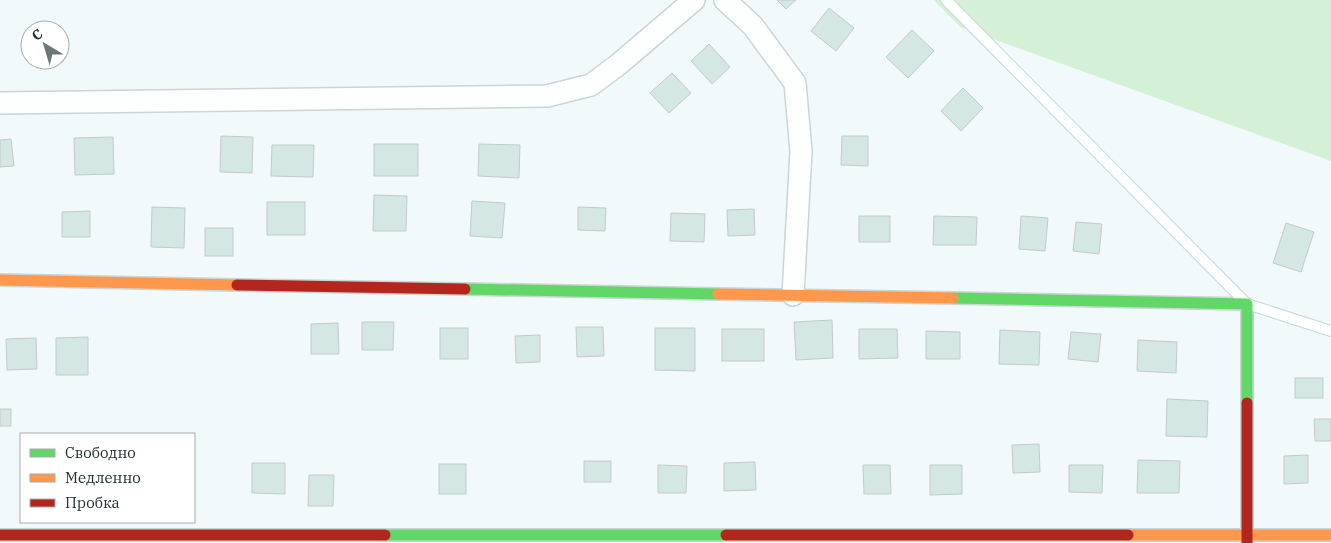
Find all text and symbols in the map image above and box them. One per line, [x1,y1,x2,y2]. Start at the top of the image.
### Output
north arrow [20,20,70,70]
text: С [28,25,46,45]
legend [20,433,195,523]
text: Свободно [65,443,136,462]
text: Медленно [65,468,141,487]
text: Пробка [65,493,120,512]

